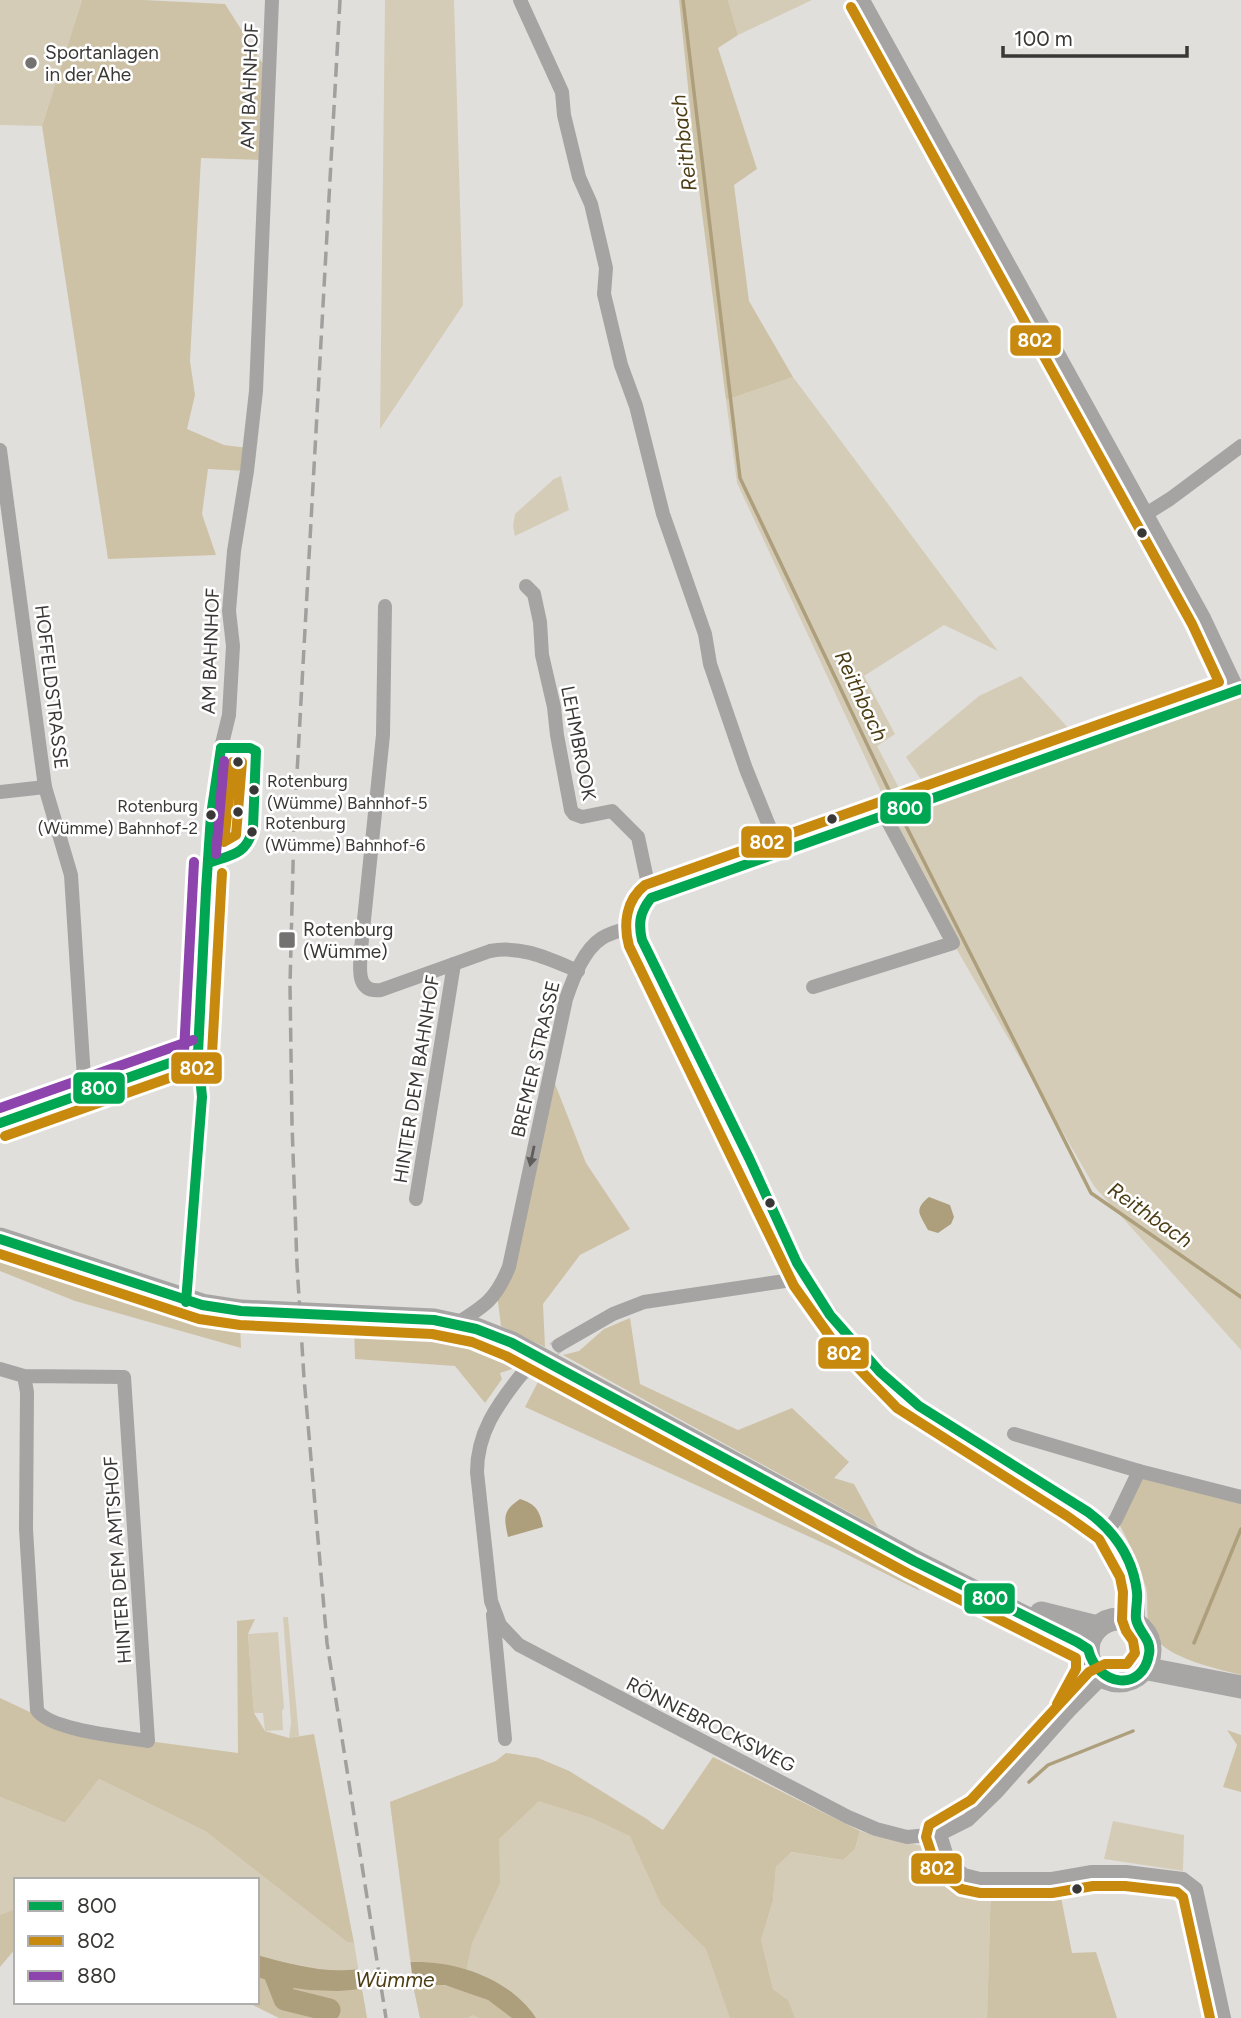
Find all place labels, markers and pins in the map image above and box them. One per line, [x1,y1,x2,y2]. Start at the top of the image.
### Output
place label: Sportanlagen in der Ahe [45,41,159,86]
marker: Sportanlagen in der Ahe [23,55,39,71]
unlabelled marker [1135,526,1149,540]
unlabelled marker [231,755,245,769]
place label: Rotenburg (Wümme) Bahnhof-5 [267,771,428,813]
marker: Rotenburg (Wümme) Bahnhof-5 [247,783,261,797]
place label: Rotenburg (Wümme) Bahnhof-2 [38,796,198,838]
unlabelled marker [231,805,245,819]
marker: Rotenburg (Wümme) Bahnhof-2 [204,808,218,822]
unlabelled marker [825,812,839,826]
place label: Rotenburg (Wümme) Bahnhof-6 [265,813,426,855]
marker: Rotenburg (Wümme) Bahnhof-6 [245,825,259,839]
place label: Rotenburg (Wümme) [303,918,393,963]
marker: Rotenburg (Wümme) [277,930,297,950]
unlabelled marker [763,1196,777,1210]
unlabelled marker [1070,1882,1084,1896]

